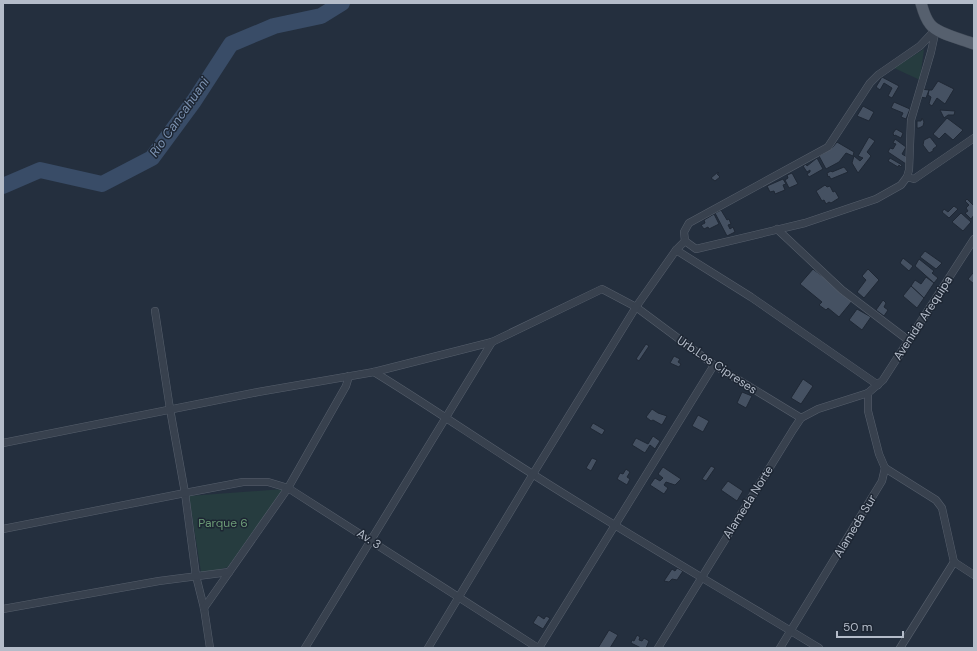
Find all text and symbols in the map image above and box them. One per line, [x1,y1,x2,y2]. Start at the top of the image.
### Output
water label: Río Cancahuani [145,73,213,160]
street label: Avenida Arequipa [890,273,956,363]
street label: Urb.Los Cipreses [674,332,760,398]
street label: Alameda Norte [719,462,777,541]
street label: Alameda Sur [830,491,880,560]
park label: Parque 6 [198,515,248,531]
street label: Av. 3 [354,525,384,553]
scale bar [837,613,903,639]
text: 50 m [843,619,872,635]

